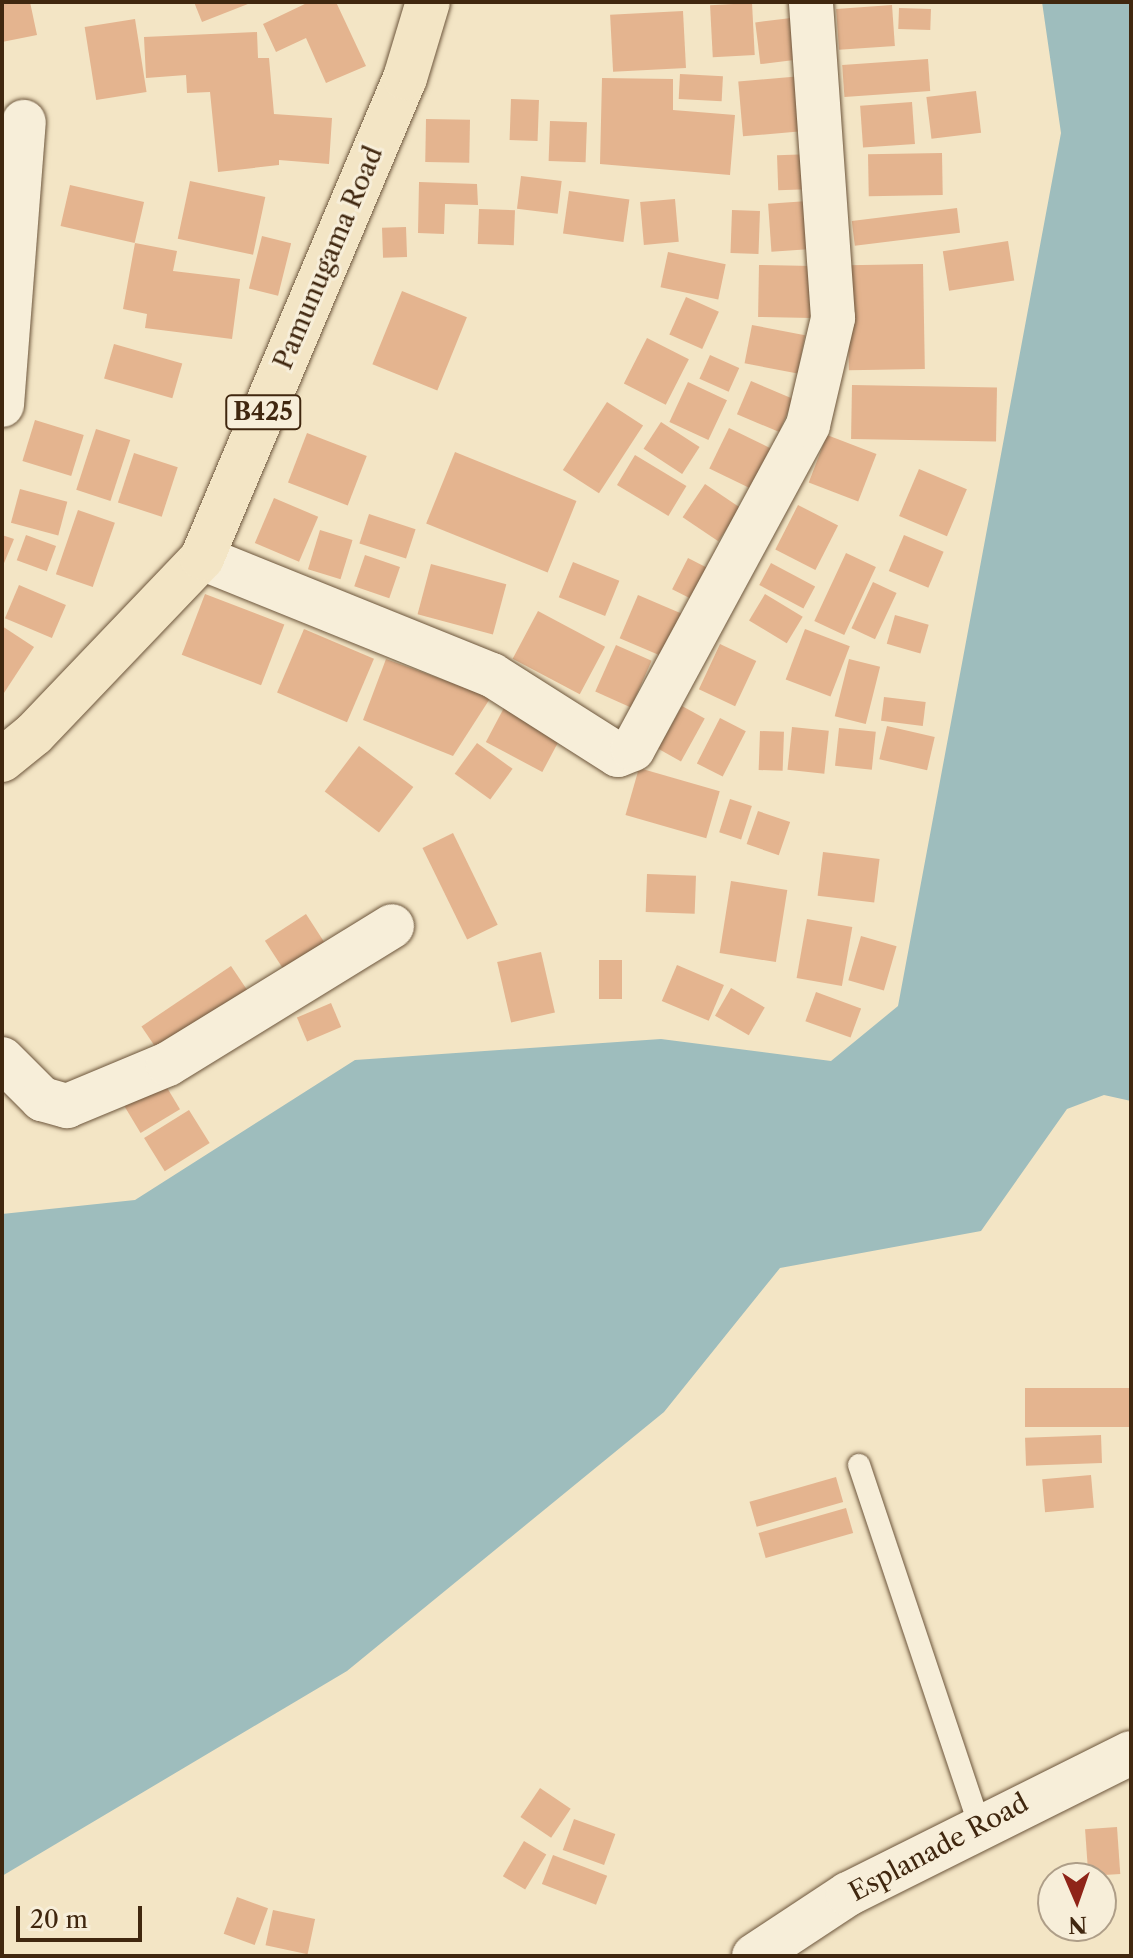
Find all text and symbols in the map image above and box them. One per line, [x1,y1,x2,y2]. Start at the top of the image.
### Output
street label: Pamunugama Road [268,142,390,374]
road number: B425 [225,392,301,432]
street label: Esplanade Road [844,1788,1034,1908]
north arrow [1037,1862,1117,1942]
scale bar [20,1890,146,1940]
text: 20 m [30,1905,88,1934]
text: N [1068,1911,1088,1938]

